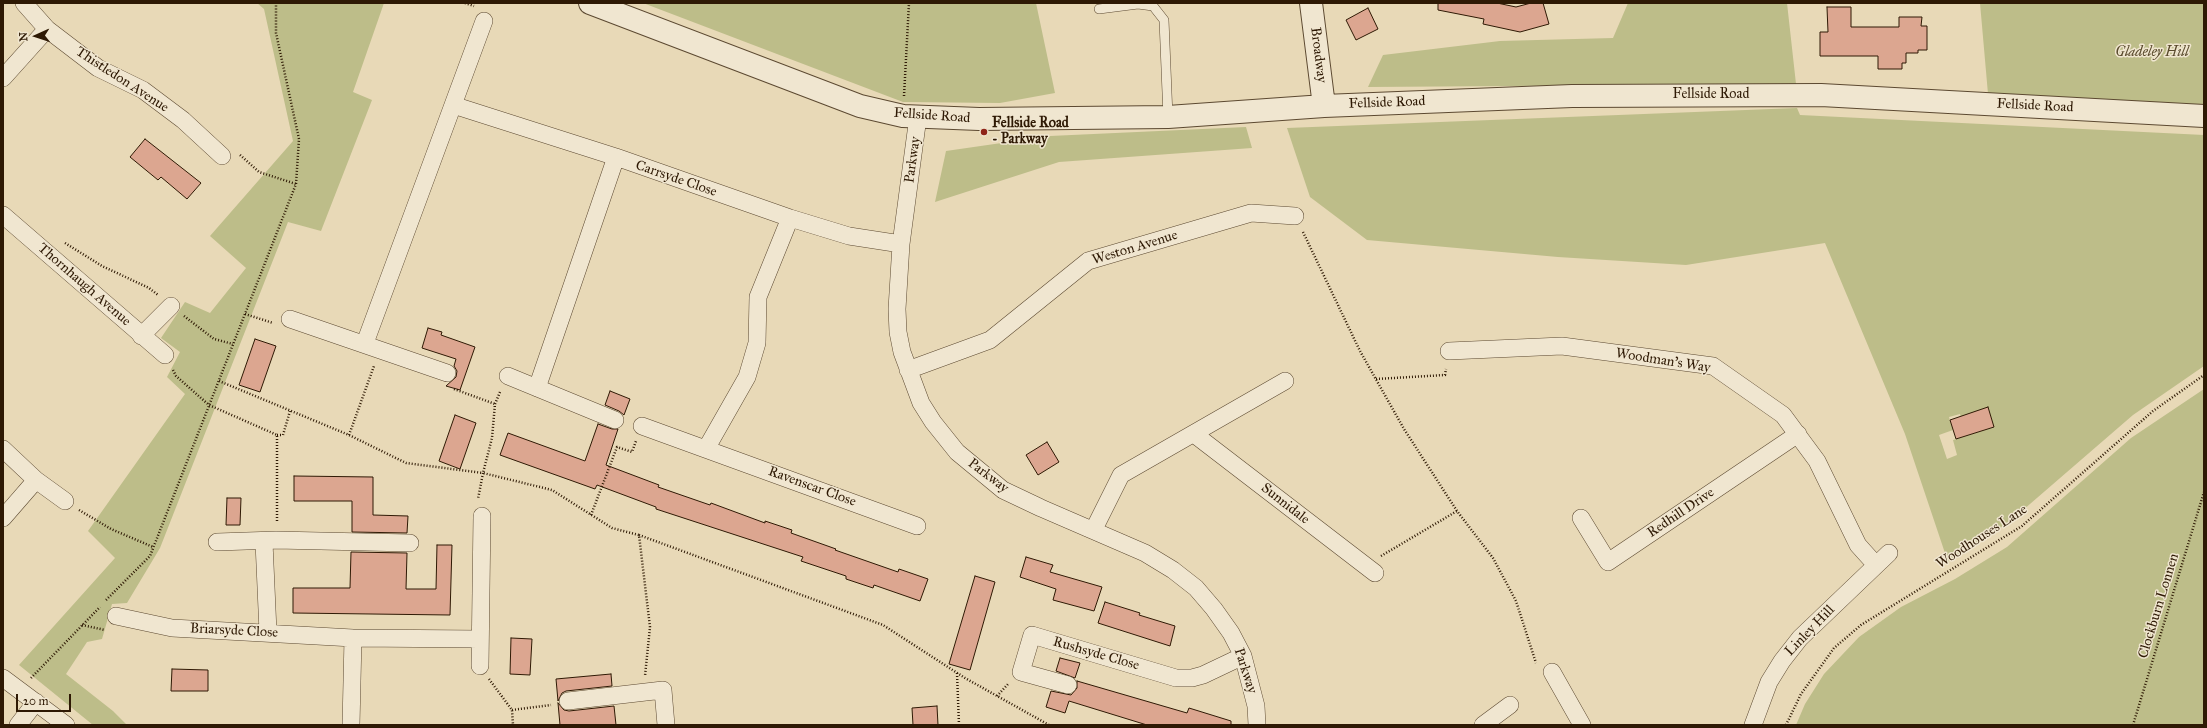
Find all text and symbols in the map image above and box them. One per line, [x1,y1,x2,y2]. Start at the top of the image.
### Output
north arrow [16,16,56,56]
street label: Broadway [1306,26,1330,84]
text: N [17,32,30,42]
street label: Thistledon Avenue [72,44,172,116]
park label: Gladeley Hill [2115,45,2189,61]
street label: Fellside Road [1673,87,1749,103]
street label: Fellside Road [1348,93,1426,113]
street label: Fellside Road [1996,96,2074,116]
street label: Fellside Road [893,105,971,127]
place label: Fellside Road - Parkway [992,116,1069,148]
marker: Fellside Road - Parkway [979,127,989,137]
street label: Parkway [901,136,925,184]
street label: Carrsyde Close [633,157,719,201]
street label: Weston Avenue [1090,227,1180,269]
street label: Thornhaugh Avenue [34,240,134,330]
street label: Woodman's Way [1614,345,1712,377]
street label: Parkway [964,455,1012,497]
street label: Ravenscar Close [766,463,858,511]
street label: Sunnidale [1257,480,1313,528]
street label: Redhill Drive [1644,484,1718,542]
street label: Woodhouses Lane [1933,501,2031,573]
street label: Clockburn Lonnen [2135,551,2183,661]
street label: Linley Hill [1782,602,1838,660]
street label: Briarsyde Close [189,620,279,642]
street label: Rushsyde Close [1051,634,1141,674]
street label: Parkway [1230,646,1260,696]
scale bar [18,686,73,712]
text: 20 m [23,694,49,708]

